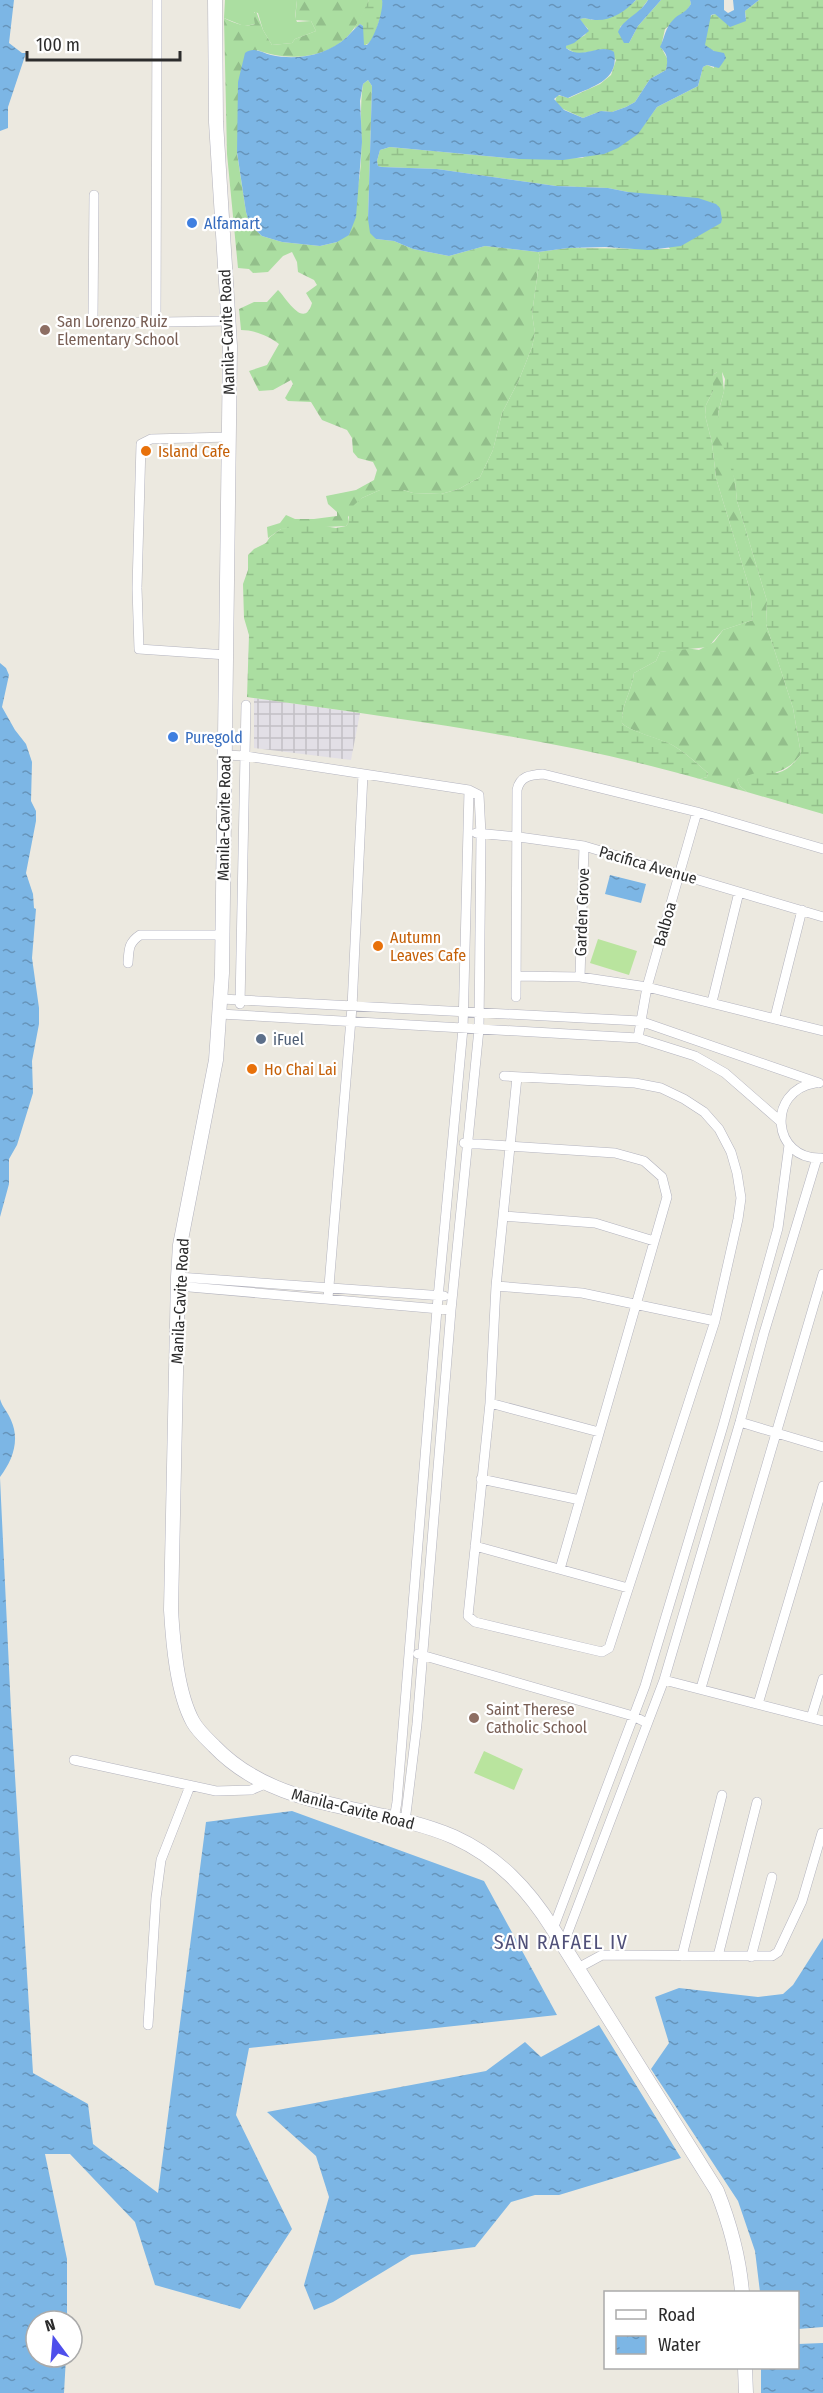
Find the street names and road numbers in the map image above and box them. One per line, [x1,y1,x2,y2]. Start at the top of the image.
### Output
street label: Manila-Cavite Road [215,269,239,395]
street label: Manila-Cavite Road [213,755,235,881]
street label: Pacifica Avenue [597,842,699,888]
street label: Garden Grove [571,867,593,957]
street label: Balboa [650,899,680,948]
street label: Manila-Cavite Road [167,1238,193,1364]
street label: Manila-Cavite Road [290,1785,416,1833]

